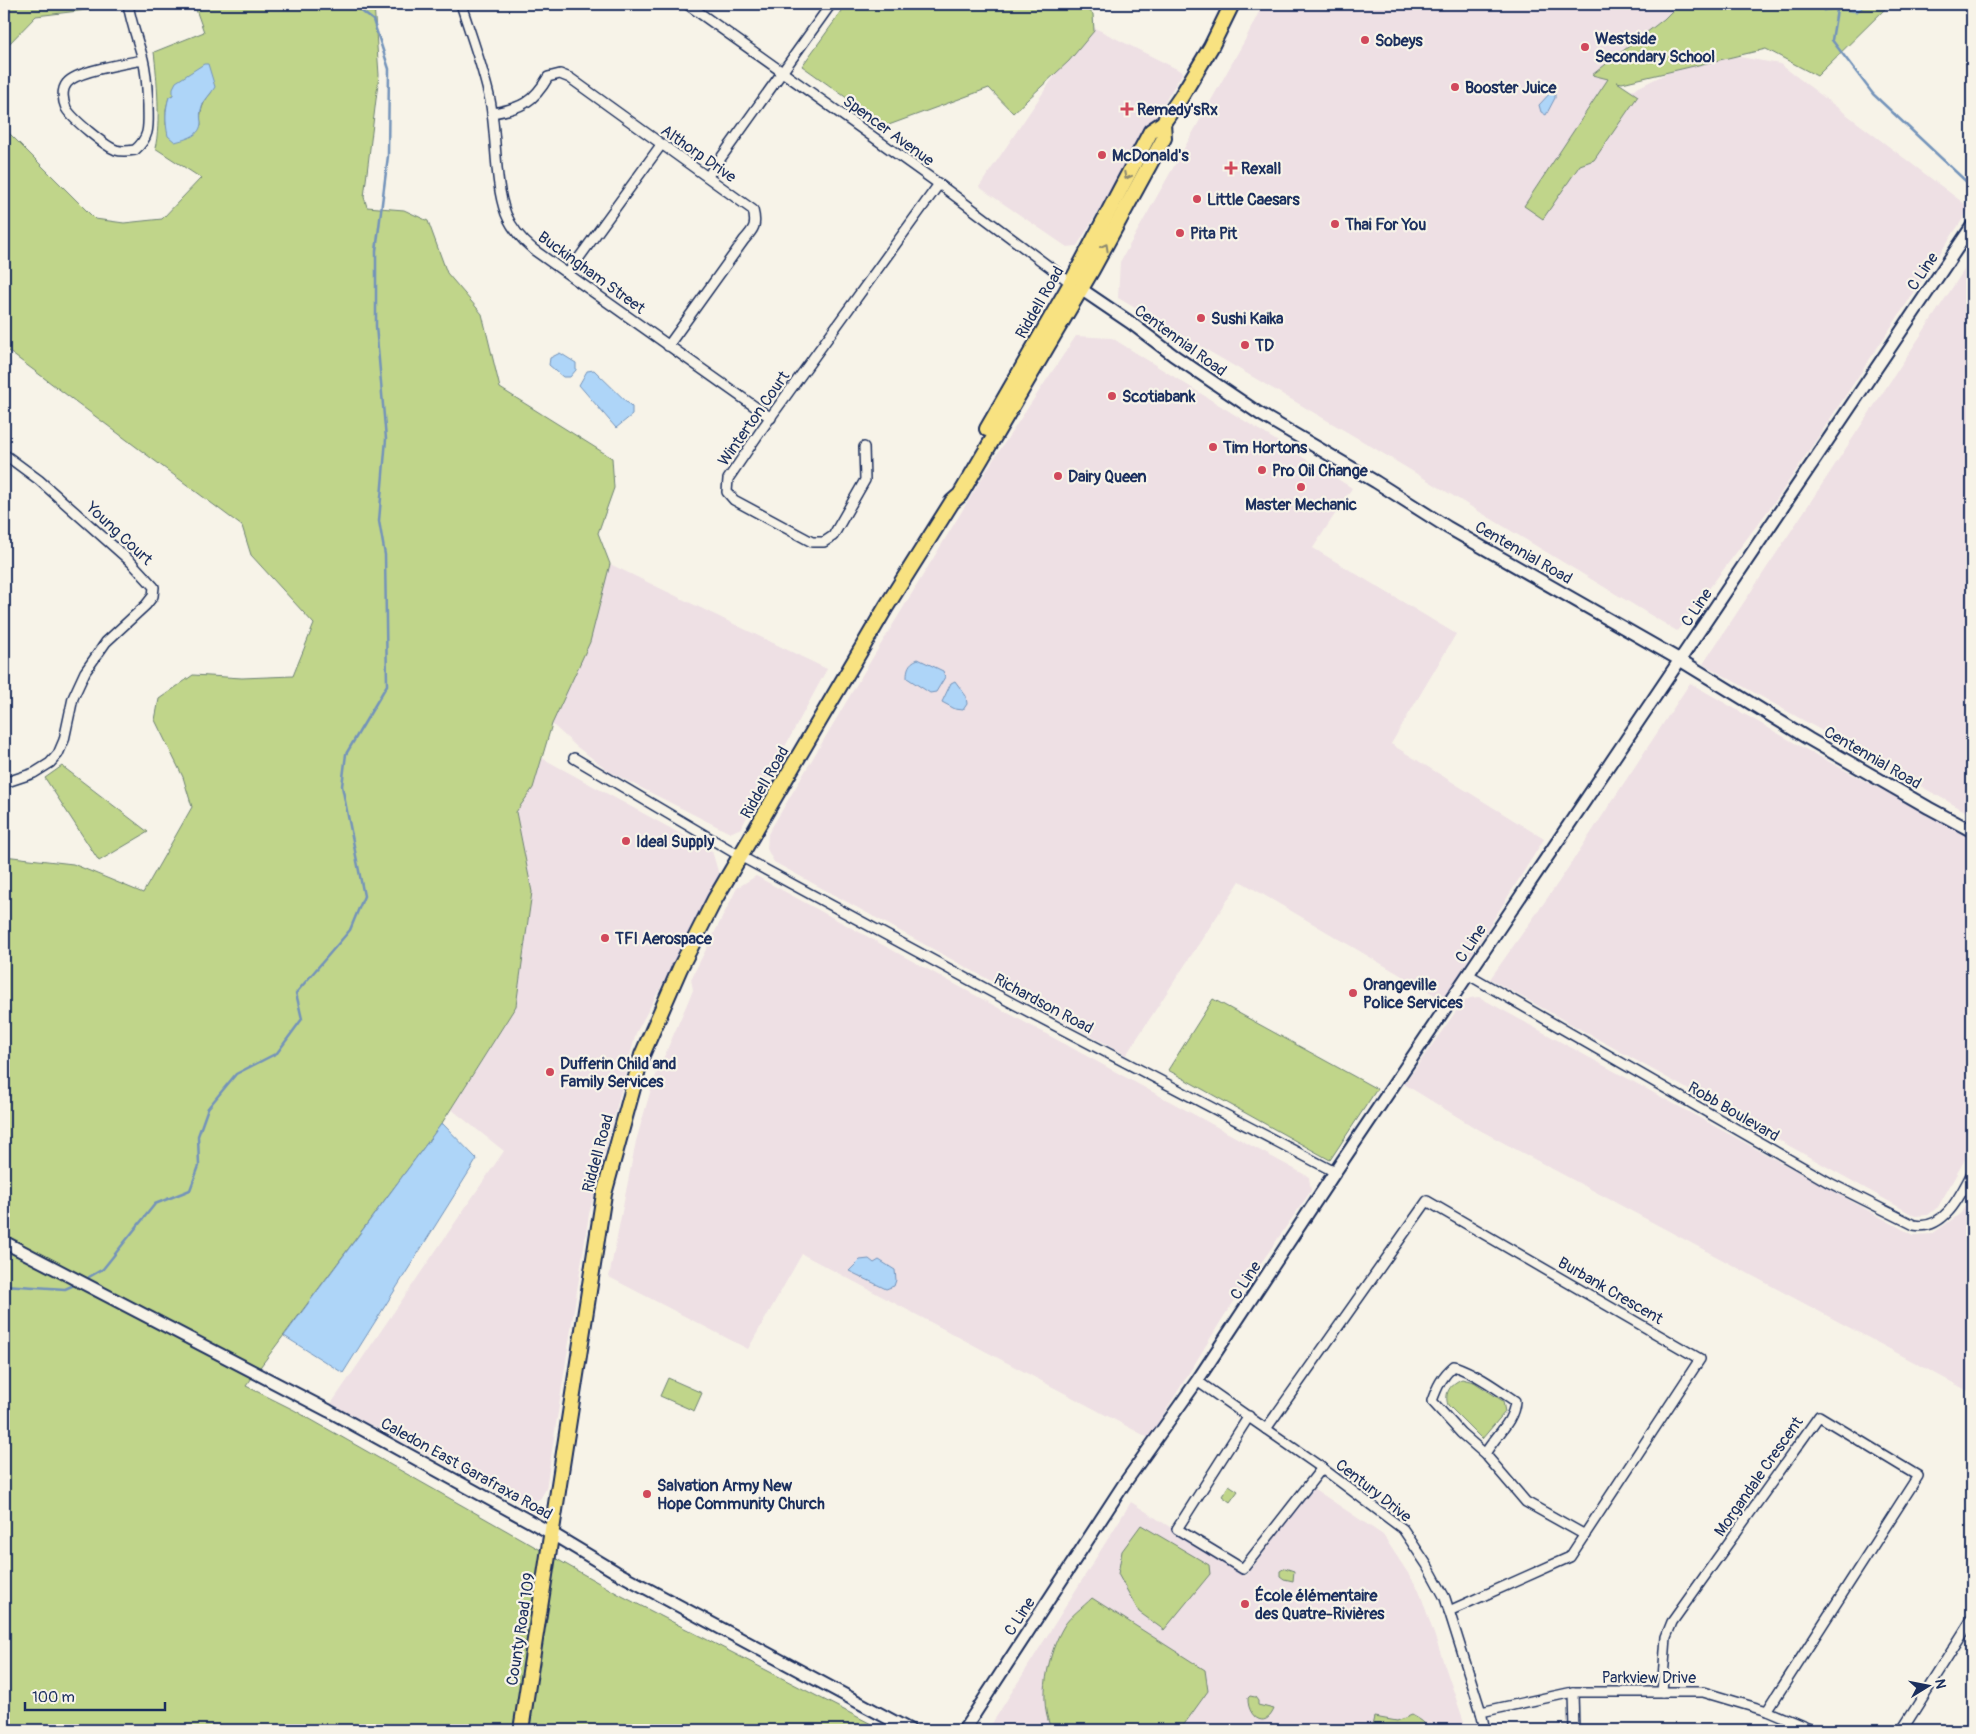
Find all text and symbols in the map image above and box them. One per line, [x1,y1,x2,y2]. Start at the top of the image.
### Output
place label: Westside Secondary School [1595,29,1715,67]
place label: Sobeys [1375,31,1423,51]
marker: Sobeys [1359,34,1371,46]
marker: Westside Secondary School [1579,41,1591,53]
place label: Booster Juice [1465,78,1558,98]
marker: Booster Juice [1449,81,1461,93]
street label: Spencer Avenue [839,91,938,171]
place label: Remedy'sRx [1137,100,1218,120]
marker: Remedy'sRx [1121,103,1133,115]
street label: Althorp Drive [657,120,740,187]
place label: McDonald's [1112,146,1189,166]
marker: McDonald's [1096,149,1108,161]
place label: Rexall [1241,159,1281,179]
marker: Rexall [1225,162,1237,174]
one-way arrow [1123,171,1133,180]
place label: Little Caesars [1207,190,1300,210]
marker: Little Caesars [1191,193,1203,205]
place label: Thai For You [1344,215,1426,235]
marker: Thai For You [1329,218,1341,230]
place label: Pita Pit [1190,224,1238,244]
street label: Buckingham Street [534,227,649,319]
marker: Pita Pit [1174,227,1186,239]
one-way arrow [1099,243,1109,252]
street label: C Line [1903,248,1943,295]
street label: Riddell Road [1011,263,1069,342]
street label: Centennial Road [1130,301,1230,381]
place label: Sushi Kaika [1211,309,1284,329]
marker: Sushi Kaika [1195,312,1207,324]
place label: TD [1254,336,1274,356]
marker: TD [1239,339,1251,351]
street label: Winterton Court [714,367,794,470]
place label: Scotiabank [1122,387,1196,407]
marker: Scotiabank [1106,390,1118,402]
place label: Tim Hortons [1222,438,1308,458]
marker: Tim Hortons [1207,441,1219,453]
place label: Pro Oil Change [1272,461,1369,481]
marker: Pro Oil Change [1256,464,1268,476]
place label: Dairy Queen [1068,467,1147,487]
marker: Dairy Queen [1052,470,1064,482]
marker: Master Mechanic [1295,481,1307,493]
place label: Master Mechanic [1245,495,1357,515]
street label: Young Court [81,497,157,570]
street label: Centennial Road [1471,517,1576,589]
street label: C Line [1677,584,1717,631]
street label: Centennial Road [1820,722,1925,794]
street label: Riddell Road [736,743,794,822]
place label: Ideal Supply [636,832,714,852]
marker: Ideal Supply [620,835,632,847]
street label: C Line [1451,920,1491,967]
place label: TFI Aerospace [614,929,713,949]
marker: TFI Aerospace [599,932,611,944]
street label: Richardson Road [990,969,1097,1038]
place label: Orangeville Police Services [1363,975,1464,1013]
marker: Orangeville Police Services [1347,987,1359,999]
place label: Dufferin Child and Family Services [560,1054,677,1092]
marker: Dufferin Child and Family Services [544,1066,556,1078]
street label: Robb Boulevard [1684,1078,1783,1146]
street label: Riddell Road [578,1112,618,1195]
street label: Burbank Crescent [1554,1253,1667,1329]
street label: C Line [1226,1257,1266,1304]
street label: Morgandale Crescent [1710,1412,1808,1540]
street label: Caledon East Garafraxa Road [377,1413,556,1524]
street label: Century Drive [1331,1455,1415,1527]
place label: Salvation Army New Hope Community Church [657,1476,825,1514]
marker: Salvation Army New Hope Community Church [641,1488,653,1500]
street label: County Road 109 [502,1571,540,1687]
place label: École élémentaire des Quatre-Rivières [1255,1585,1385,1624]
street label: C Line [1000,1593,1040,1640]
marker: École élémentaire des Quatre-Rivières [1239,1598,1251,1610]
north arrow [1904,1662,1954,1712]
street label: Parkview Drive [1602,1668,1696,1688]
text: N [1931,1678,1950,1690]
scale bar [25,1679,165,1711]
text: 100 m [32,1688,75,1707]

